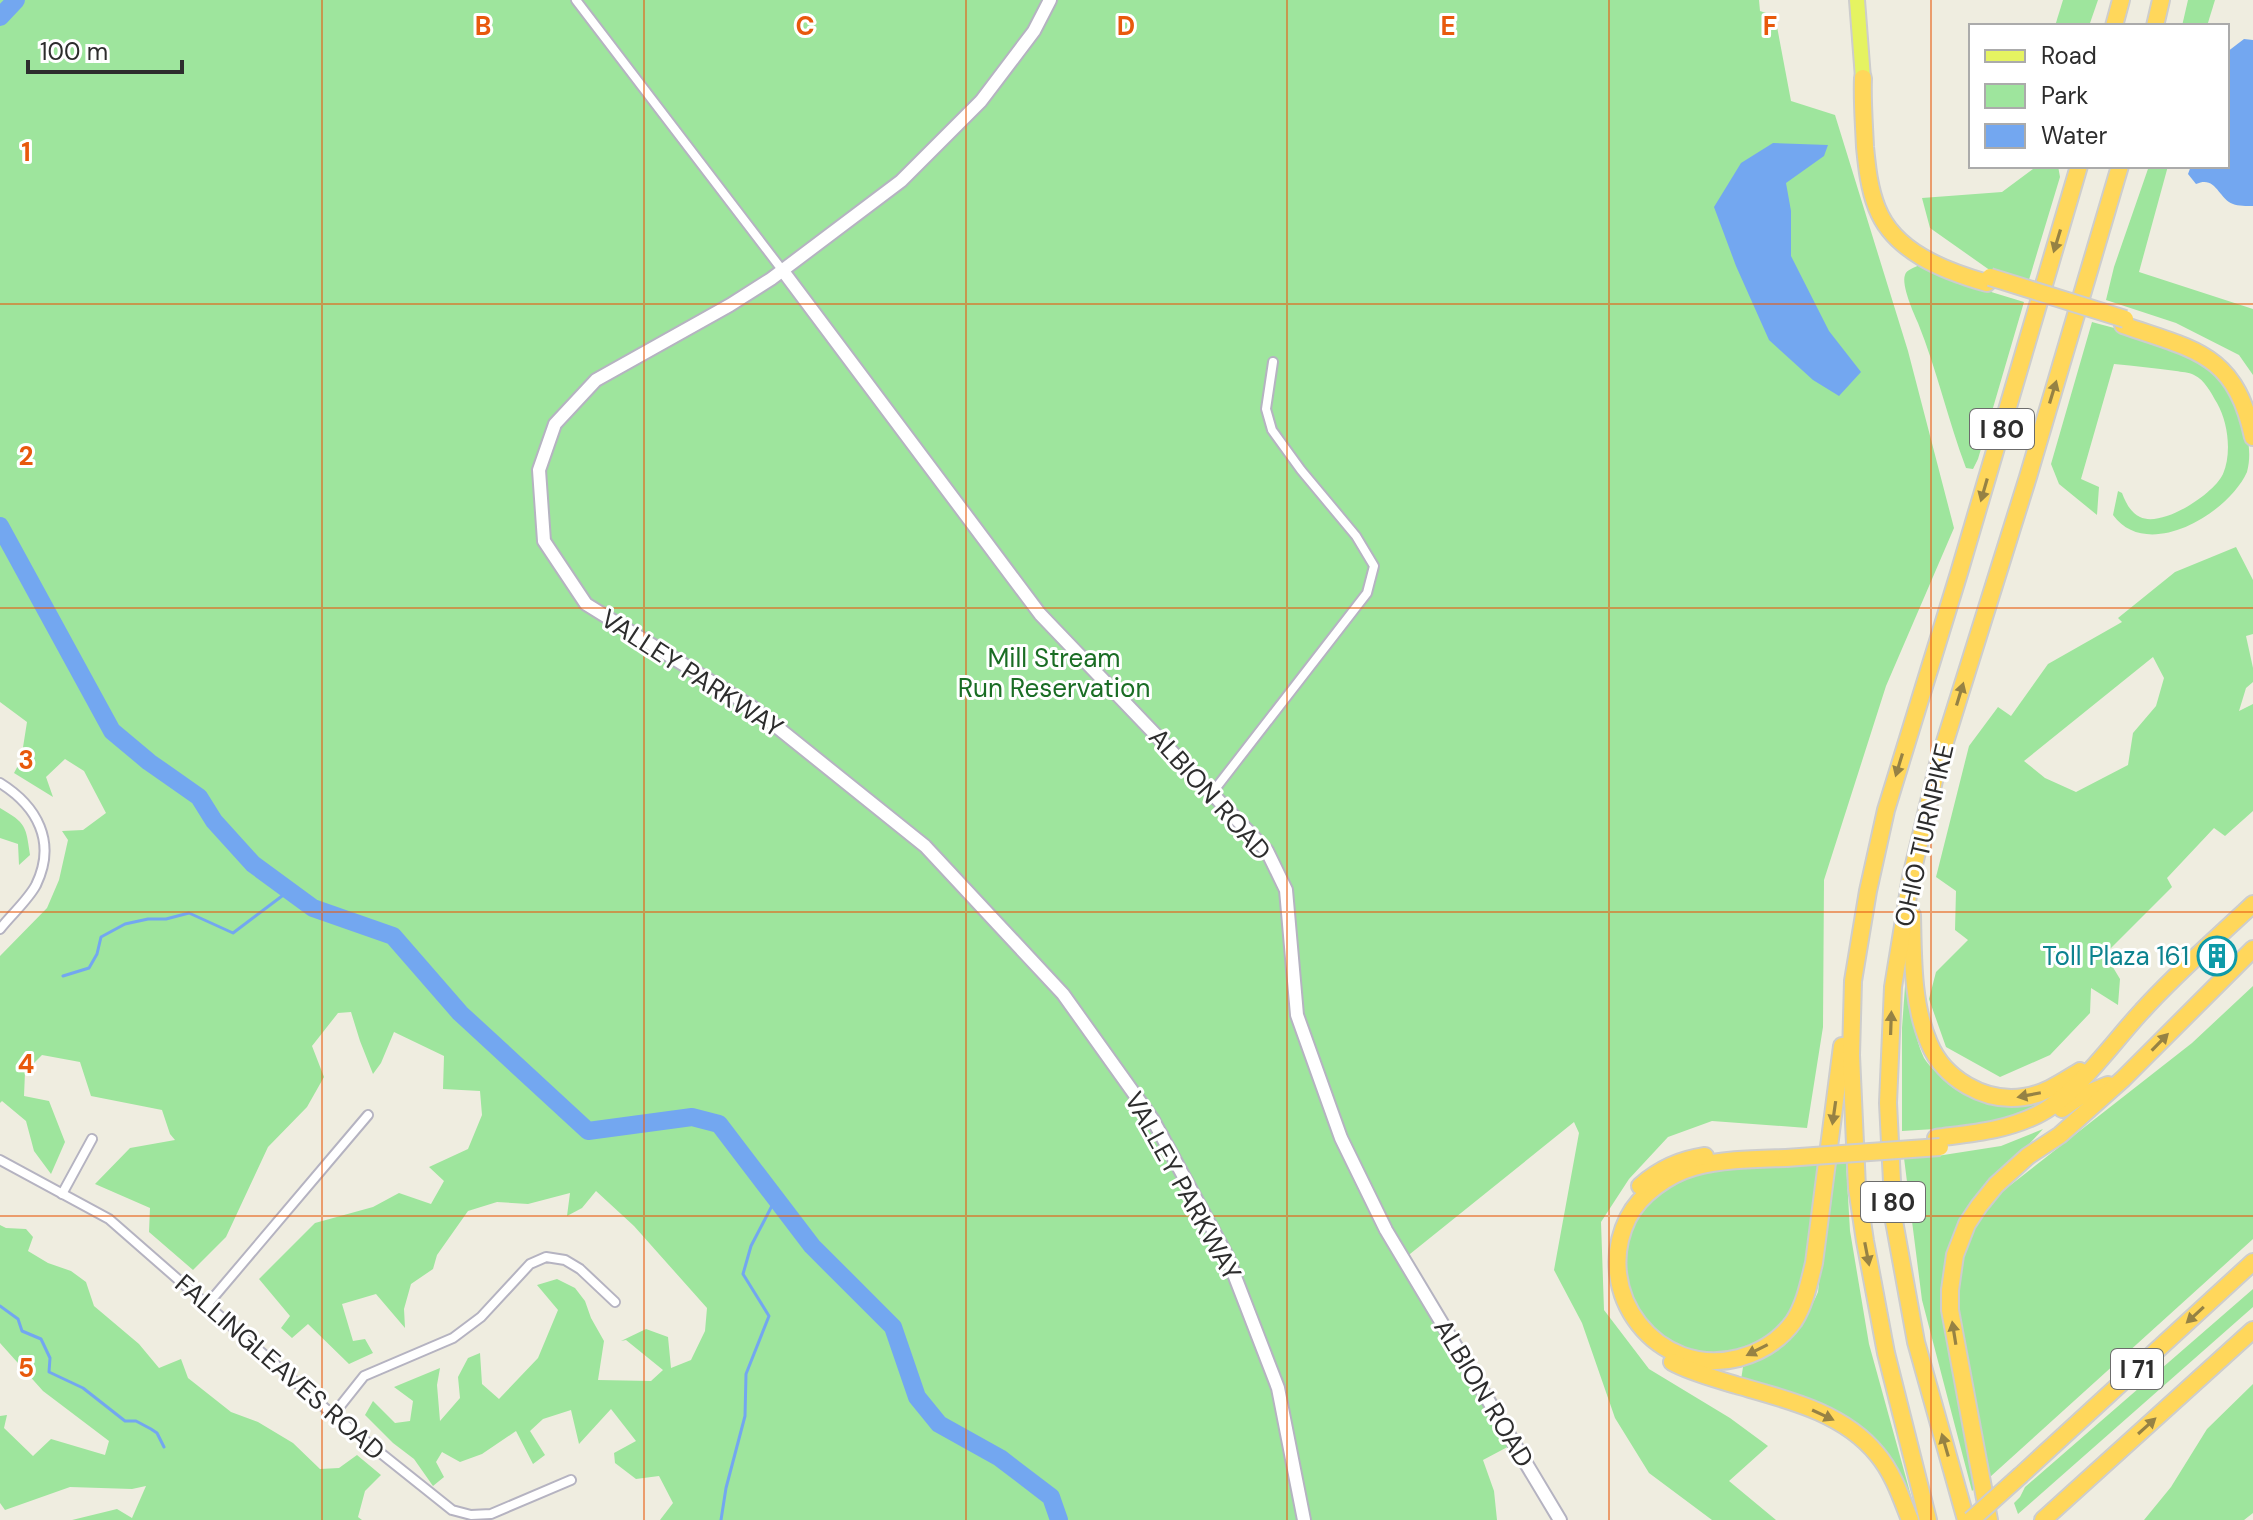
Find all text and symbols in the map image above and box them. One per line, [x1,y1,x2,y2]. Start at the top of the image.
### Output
text: B [475,9,491,43]
text: C [795,9,815,43]
text: D [1117,9,1135,43]
text: E [1440,9,1456,43]
text: F [1763,9,1777,43]
scale bar [28,24,182,74]
legend [1969,24,2229,168]
text: 100 m [40,36,108,67]
text: Road [2041,40,2097,71]
text: Park [2041,80,2088,111]
text: Water [2041,120,2107,151]
text: 1 [21,135,31,169]
one-way arrow [2050,229,2063,253]
one-way arrow [2047,379,2060,403]
road number: I 80 [1970,409,2034,449]
text: 2 [18,439,34,473]
one-way arrow [1977,479,1990,503]
street label: VALLEY PARKWAY [594,601,790,745]
park label: Mill Stream Run Reservation [958,641,1150,705]
one-way arrow [1954,681,1966,705]
street label: ALBION ROAD [1141,721,1279,867]
street label: OHIO TURNPIKE [1886,740,1962,930]
text: 3 [18,743,34,777]
one-way arrow [1893,754,1905,778]
building icon: Toll Plaza 161 [2196,935,2238,977]
place label: Toll Plaza 161 [2042,939,2189,973]
one-way arrow [1885,1010,1898,1035]
one-way arrow [2150,1033,2169,1052]
text: 4 [18,1047,34,1081]
street label: VALLEY PARKWAY [1117,1086,1249,1286]
one-way arrow [2017,1089,2042,1101]
one-way arrow [1827,1101,1840,1126]
road number: I 80 [1861,1182,1925,1222]
one-way arrow [1861,1242,1874,1267]
street label: FALLINGLEAVES ROAD [168,1267,392,1467]
one-way arrow [2186,1306,2205,1324]
street label: ALBION ROAD [1426,1313,1542,1473]
one-way arrow [1947,1320,1960,1345]
one-way arrow [1746,1344,1769,1357]
road number: I 71 [2111,1349,2163,1389]
text: 5 [18,1351,34,1385]
one-way arrow [1812,1408,1835,1421]
one-way arrow [2137,1417,2156,1435]
one-way arrow [1938,1432,1950,1457]

